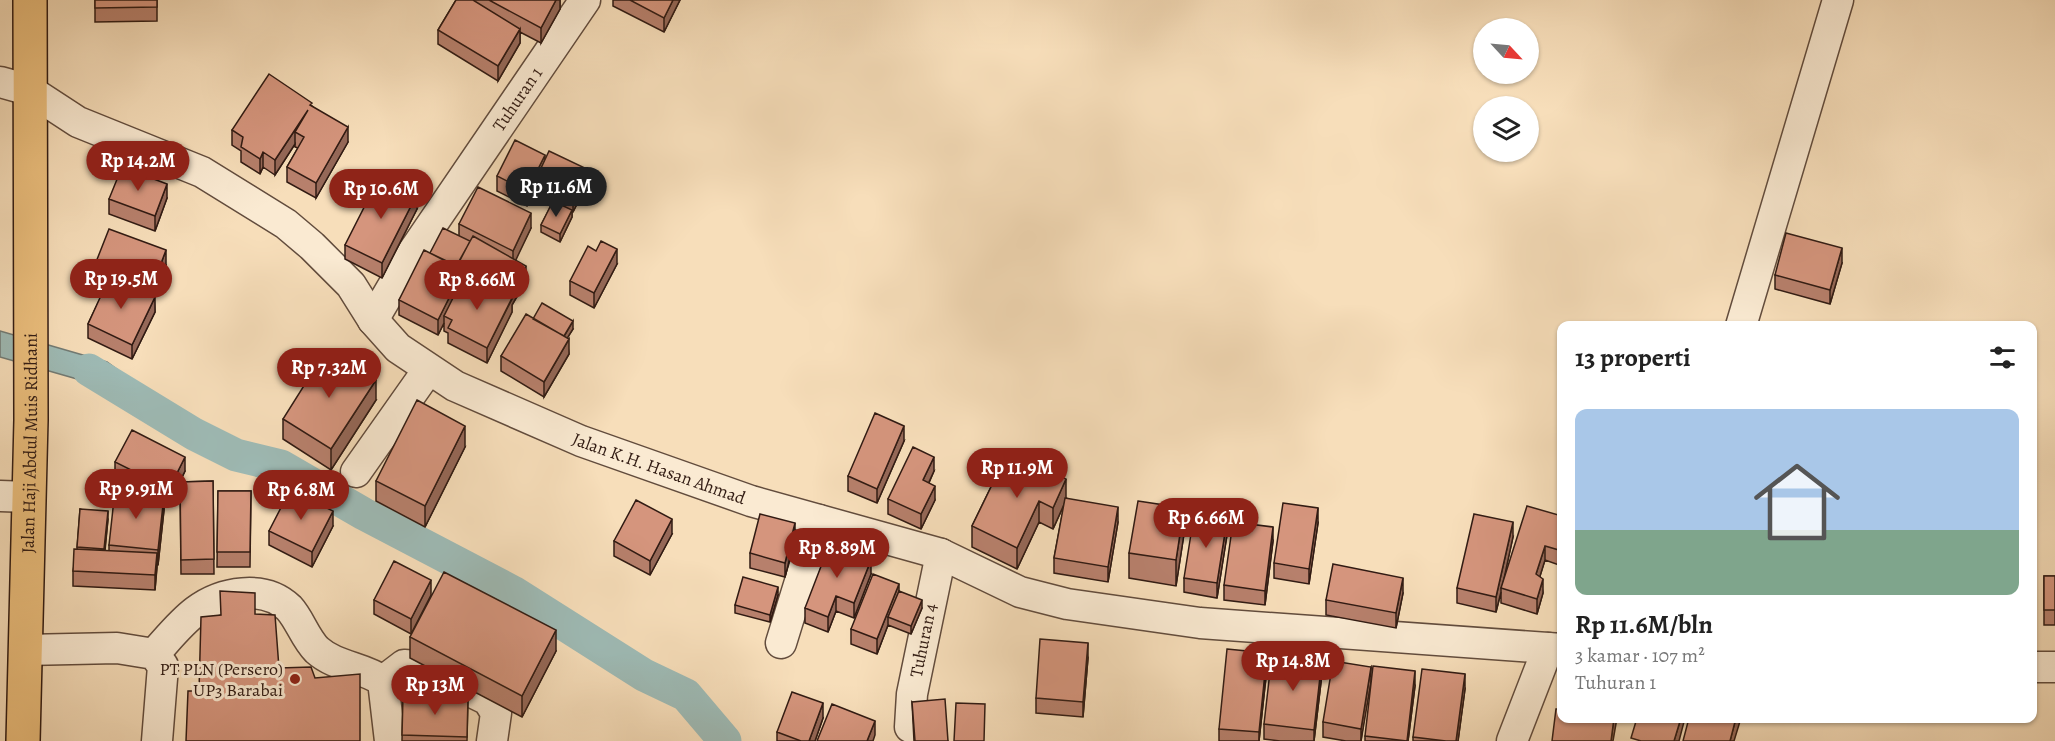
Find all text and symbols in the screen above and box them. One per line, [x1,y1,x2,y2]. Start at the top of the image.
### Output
north arrow [1473,18,1539,84]
map controls [1473,18,1539,162]
street label: Tuhuran 1 [487,62,548,136]
button: layers [1473,96,1539,162]
pin: Rp 14.2M [76,141,200,192]
text: Rp 14.2M [100,147,176,174]
pin: Rp 11.6M [494,167,618,218]
pin: Rp 10.6M [319,169,443,220]
text: Rp 11.6M [520,173,592,200]
text: Rp 10.6M [343,175,419,202]
pin: Rp 19.5M [59,259,183,310]
pin: Rp 8.66M [415,260,539,311]
text: Rp 19.5M [84,265,158,292]
text: Rp 8.66M [438,266,516,293]
street label: Jalan Haji Abdul Muis Ridhani [16,333,43,554]
text: 13 properti [1575,340,1691,375]
icon: filters [1986,341,2019,374]
pin: Rp 7.32M [267,348,391,399]
text: Rp 7.32M [291,354,367,381]
street label: Jalan K.H. Hasan Ahmad [569,427,749,510]
pin: Rp 11.9M [955,448,1079,499]
icon: home [1743,448,1851,556]
text: Rp 11.9M [981,454,1053,481]
pin: Rp 9.91M [74,469,198,520]
pin: Rp 6.8M [246,470,356,521]
text: Rp 9.91M [99,475,173,502]
text: Rp 6.8M [267,476,335,503]
pin: Rp 6.66M [1144,498,1268,549]
text: Rp 6.66M [1168,504,1244,531]
pin: Rp 8.89M [775,528,899,579]
text: Rp 8.89M [798,534,876,561]
street label: Tuhuran 4 [904,601,943,679]
text: Rp 11.6M/bln [1575,607,1713,642]
pin: Rp 14.8M [1231,641,1355,692]
text: 3 kamar · 107 m² [1575,642,1705,669]
text: Rp 14.8M [1255,647,1331,674]
place label: PT PLN (Persero) UP3 Barabai [160,657,283,702]
pin: Rp 13M [386,665,484,716]
text: Tuhuran 1 [1575,669,1656,696]
text: Rp 13M [405,671,465,698]
marker: PT PLN (Persero) UP3 Barabai [288,672,302,686]

